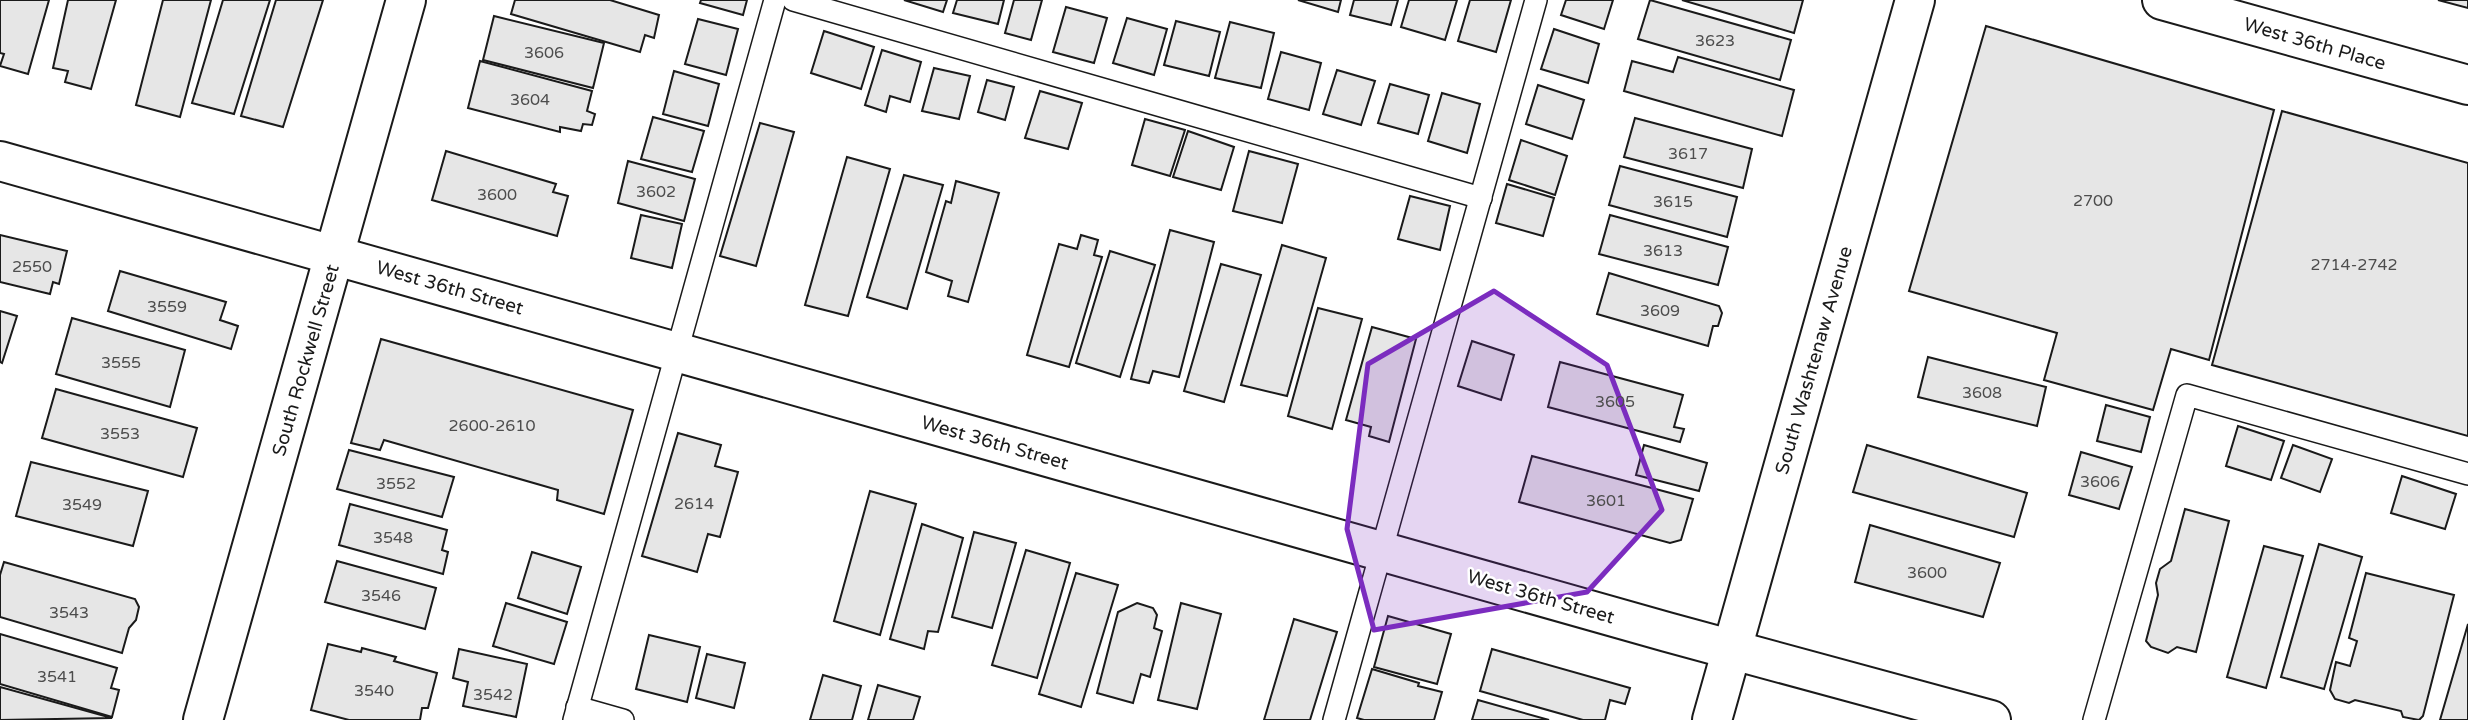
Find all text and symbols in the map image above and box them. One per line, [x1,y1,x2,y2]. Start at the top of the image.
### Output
street label: West 36th Place [2241,13,2388,75]
house number: 3623 [1695,31,1735,51]
house number: 3606 [524,43,564,63]
house number: 3604 [510,90,550,110]
house number: 3617 [1668,144,1708,164]
house number: 3602 [636,182,676,202]
house number: 3600 [477,185,517,205]
house number: 2700 [2073,191,2113,211]
house number: 3615 [1653,192,1693,212]
house number: 3613 [1643,241,1683,261]
street label: South Washtenaw Avenue [1771,244,1857,477]
house number: 2714-2742 [2310,255,2398,275]
street label: West 36th Street [373,256,526,320]
house number: 2550 [12,257,52,277]
street label: South Rockwell Street [268,262,344,459]
house number: 3559 [147,297,187,317]
house number: 3609 [1640,301,1680,321]
house number: 3555 [101,353,141,373]
house number: 3608 [1962,383,2002,403]
house number: 3605 [1595,392,1635,412]
street label: West 36th Street [918,411,1071,475]
house number: 2600-2610 [449,416,535,436]
house number: 3553 [100,424,140,444]
house number: 3606 [2080,472,2120,492]
house number: 3552 [376,474,416,494]
house number: 3601 [1586,491,1626,511]
house number: 2614 [674,494,714,514]
house number: 3549 [62,495,102,515]
house number: 3548 [373,528,413,548]
house number: 3600 [1907,563,1947,583]
street label: West 36th Street [1464,565,1617,629]
house number: 3546 [361,586,401,606]
house number: 3543 [49,603,89,623]
house number: 3541 [37,667,77,687]
house number: 3540 [354,681,394,701]
house number: 3542 [473,685,513,705]

